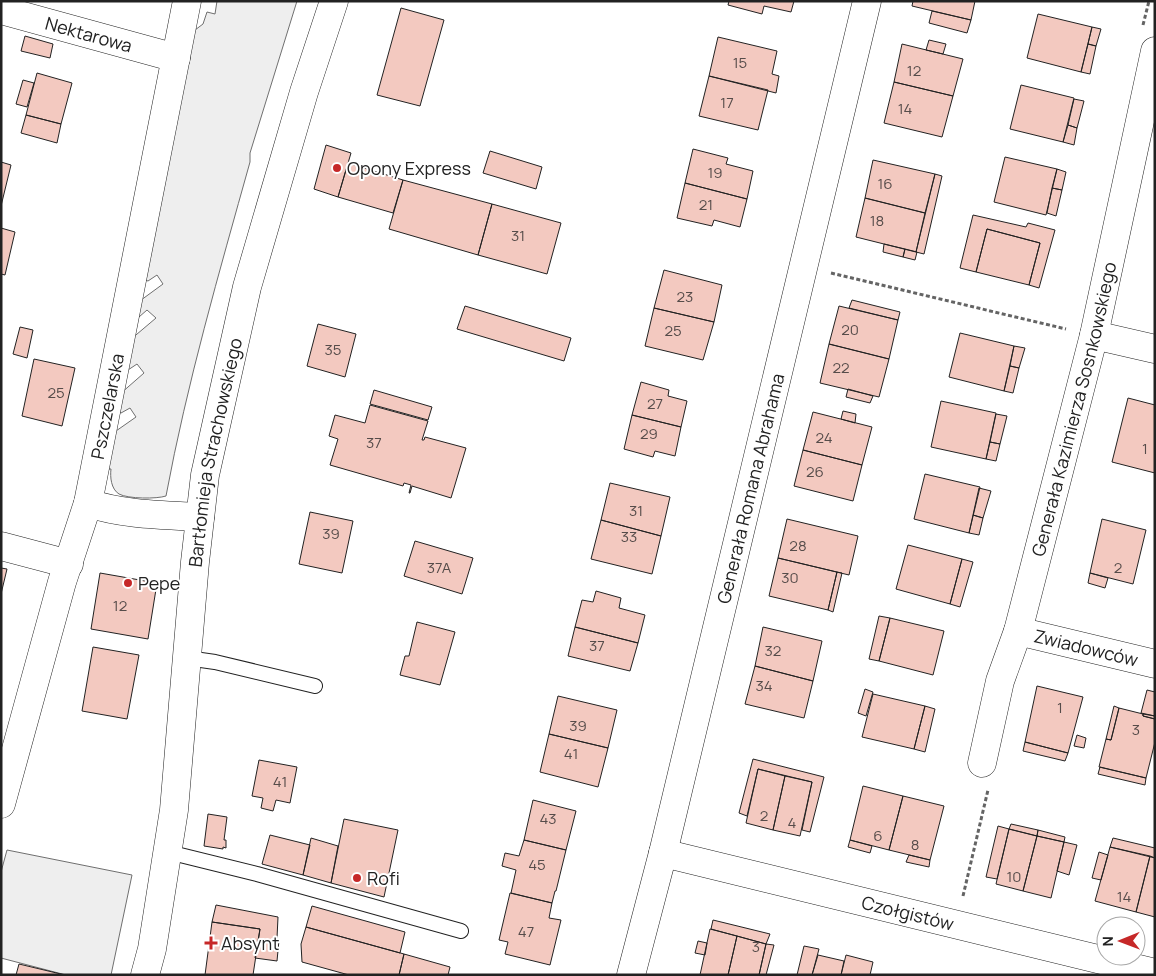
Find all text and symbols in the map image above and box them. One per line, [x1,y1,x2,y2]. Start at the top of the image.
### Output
street label: Nektarowa [43,11,135,57]
house number: 15 [733,52,747,73]
house number: 12 [907,60,921,81]
house number: 17 [720,92,734,113]
house number: 14 [898,98,912,119]
place label: Opony Express [347,156,471,180]
marker: Opony Express [331,162,343,174]
house number: 19 [707,162,723,183]
house number: 16 [877,173,893,194]
house number: 21 [699,194,713,215]
house number: 18 [870,210,884,231]
house number: 31 [511,225,525,246]
street label: Generała Kazimierza Sosnkowskiego [1026,260,1121,559]
house number: 23 [677,286,693,307]
house number: 20 [841,319,859,340]
house number: 25 [664,320,682,341]
street label: Bartłomieja Strachowskiego [183,335,247,568]
house number: 35 [325,339,341,360]
street label: Pszczelarska [85,351,129,461]
house number: 22 [832,357,850,378]
street label: Generała Romana Abrahama [711,371,789,606]
house number: 25 [47,382,65,403]
house number: 27 [647,393,663,414]
house number: 29 [640,423,658,444]
house number: 24 [815,427,833,448]
house number: 37 [366,432,382,453]
house number: 1 [1142,438,1148,459]
house number: 26 [806,461,824,482]
house number: 31 [629,500,643,521]
house number: 39 [322,523,340,544]
house number: 33 [621,526,637,547]
house number: 28 [789,535,807,556]
house number: 37A [427,557,452,578]
house number: 2 [1114,557,1122,578]
house number: 30 [781,567,799,588]
place label: Pepe [138,571,180,595]
marker: Pepe [122,577,134,589]
house number: 12 [113,595,127,616]
street label: Zwiadowców [1032,623,1141,672]
house number: 37 [589,635,605,656]
house number: 32 [765,640,781,661]
house number: 34 [755,675,773,696]
house number: 1 [1057,697,1063,718]
house number: 39 [569,715,587,736]
house number: 3 [1132,719,1140,740]
house number: 41 [564,743,578,764]
house number: 41 [273,771,287,792]
house number: 2 [760,805,768,826]
house number: 43 [539,808,557,829]
house number: 4 [788,812,797,833]
house number: 6 [873,825,883,846]
house number: 8 [911,834,919,855]
house number: 45 [528,854,546,875]
place label: Rofi [367,866,400,890]
house number: 10 [1007,866,1022,887]
marker: Rofi [351,872,363,884]
house number: 14 [1117,886,1131,907]
street label: Czołgistów [859,890,957,936]
north arrow [1096,916,1146,966]
house number: 47 [518,921,534,942]
place label: Absynt [221,931,279,955]
house number: 3 [752,936,760,957]
text: N [1098,936,1117,946]
marker: Absynt [205,937,217,949]

